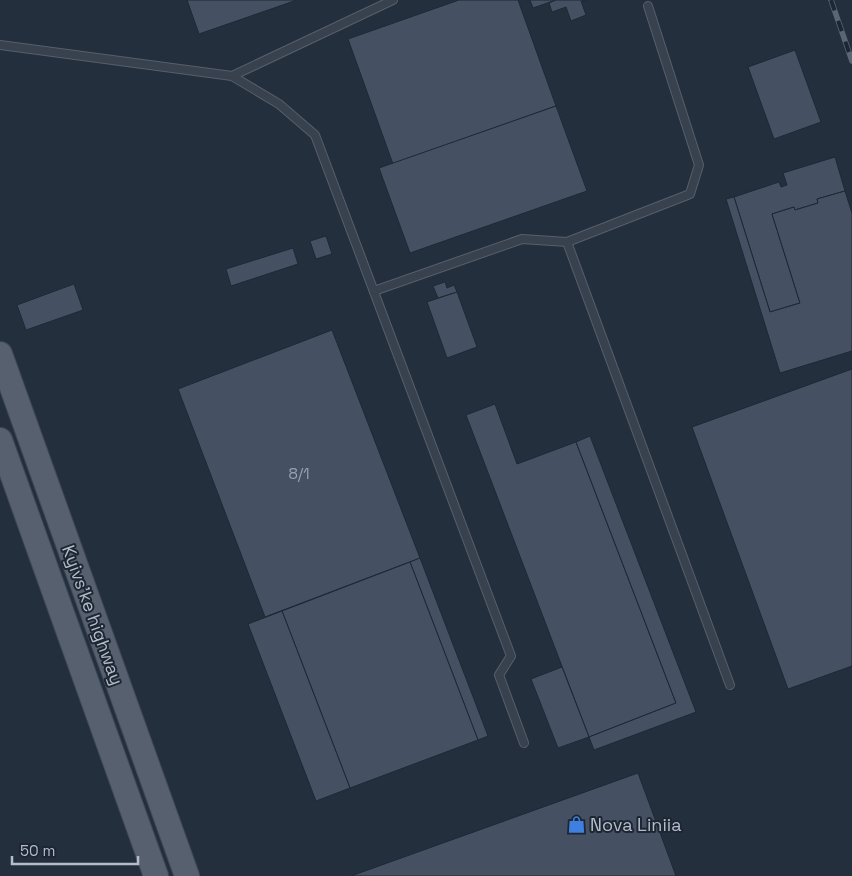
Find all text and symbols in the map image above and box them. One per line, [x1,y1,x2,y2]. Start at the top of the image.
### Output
house number: 8/1 [288,464,310,483]
street label: Kyivs'ke highway [57,542,129,688]
place label: Nova Liniia [590,813,682,836]
shop icon: Nova Liniia [566,814,586,834]
scale bar [12,834,139,866]
text: 50 m [20,841,55,860]

